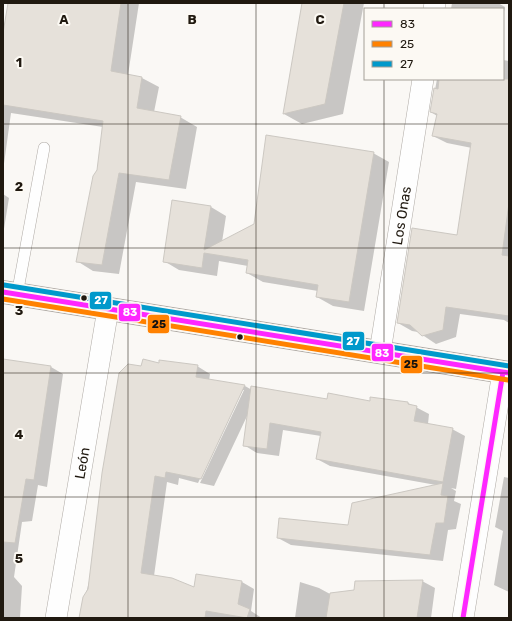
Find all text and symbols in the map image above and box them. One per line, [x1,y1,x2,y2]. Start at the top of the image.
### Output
legend [364,8,504,80]
text: A [59,12,69,27]
text: B [187,12,197,27]
text: C [315,12,325,27]
text: 83 [400,17,415,31]
text: 25 [400,37,414,51]
text: 1 [16,55,22,70]
text: 27 [400,57,413,71]
text: 2 [15,179,23,194]
street label: Los Onas [389,185,415,246]
line badge: 27 [89,291,112,310]
unlabelled marker [79,293,89,303]
text: 27 [94,294,108,307]
text: 3 [15,303,24,318]
line badge: 83 [118,303,141,322]
text: 83 [123,306,137,319]
line badge: 25 [147,314,170,334]
text: 25 [152,318,166,331]
line badge: 27 [342,331,365,351]
unlabelled marker [235,332,245,342]
text: 27 [346,335,360,348]
line badge: 83 [371,343,394,362]
text: 83 [375,347,389,360]
line badge: 25 [400,355,423,374]
text: 25 [404,358,418,371]
text: 4 [15,427,24,442]
street label: León [72,446,94,481]
text: 5 [15,551,23,566]

